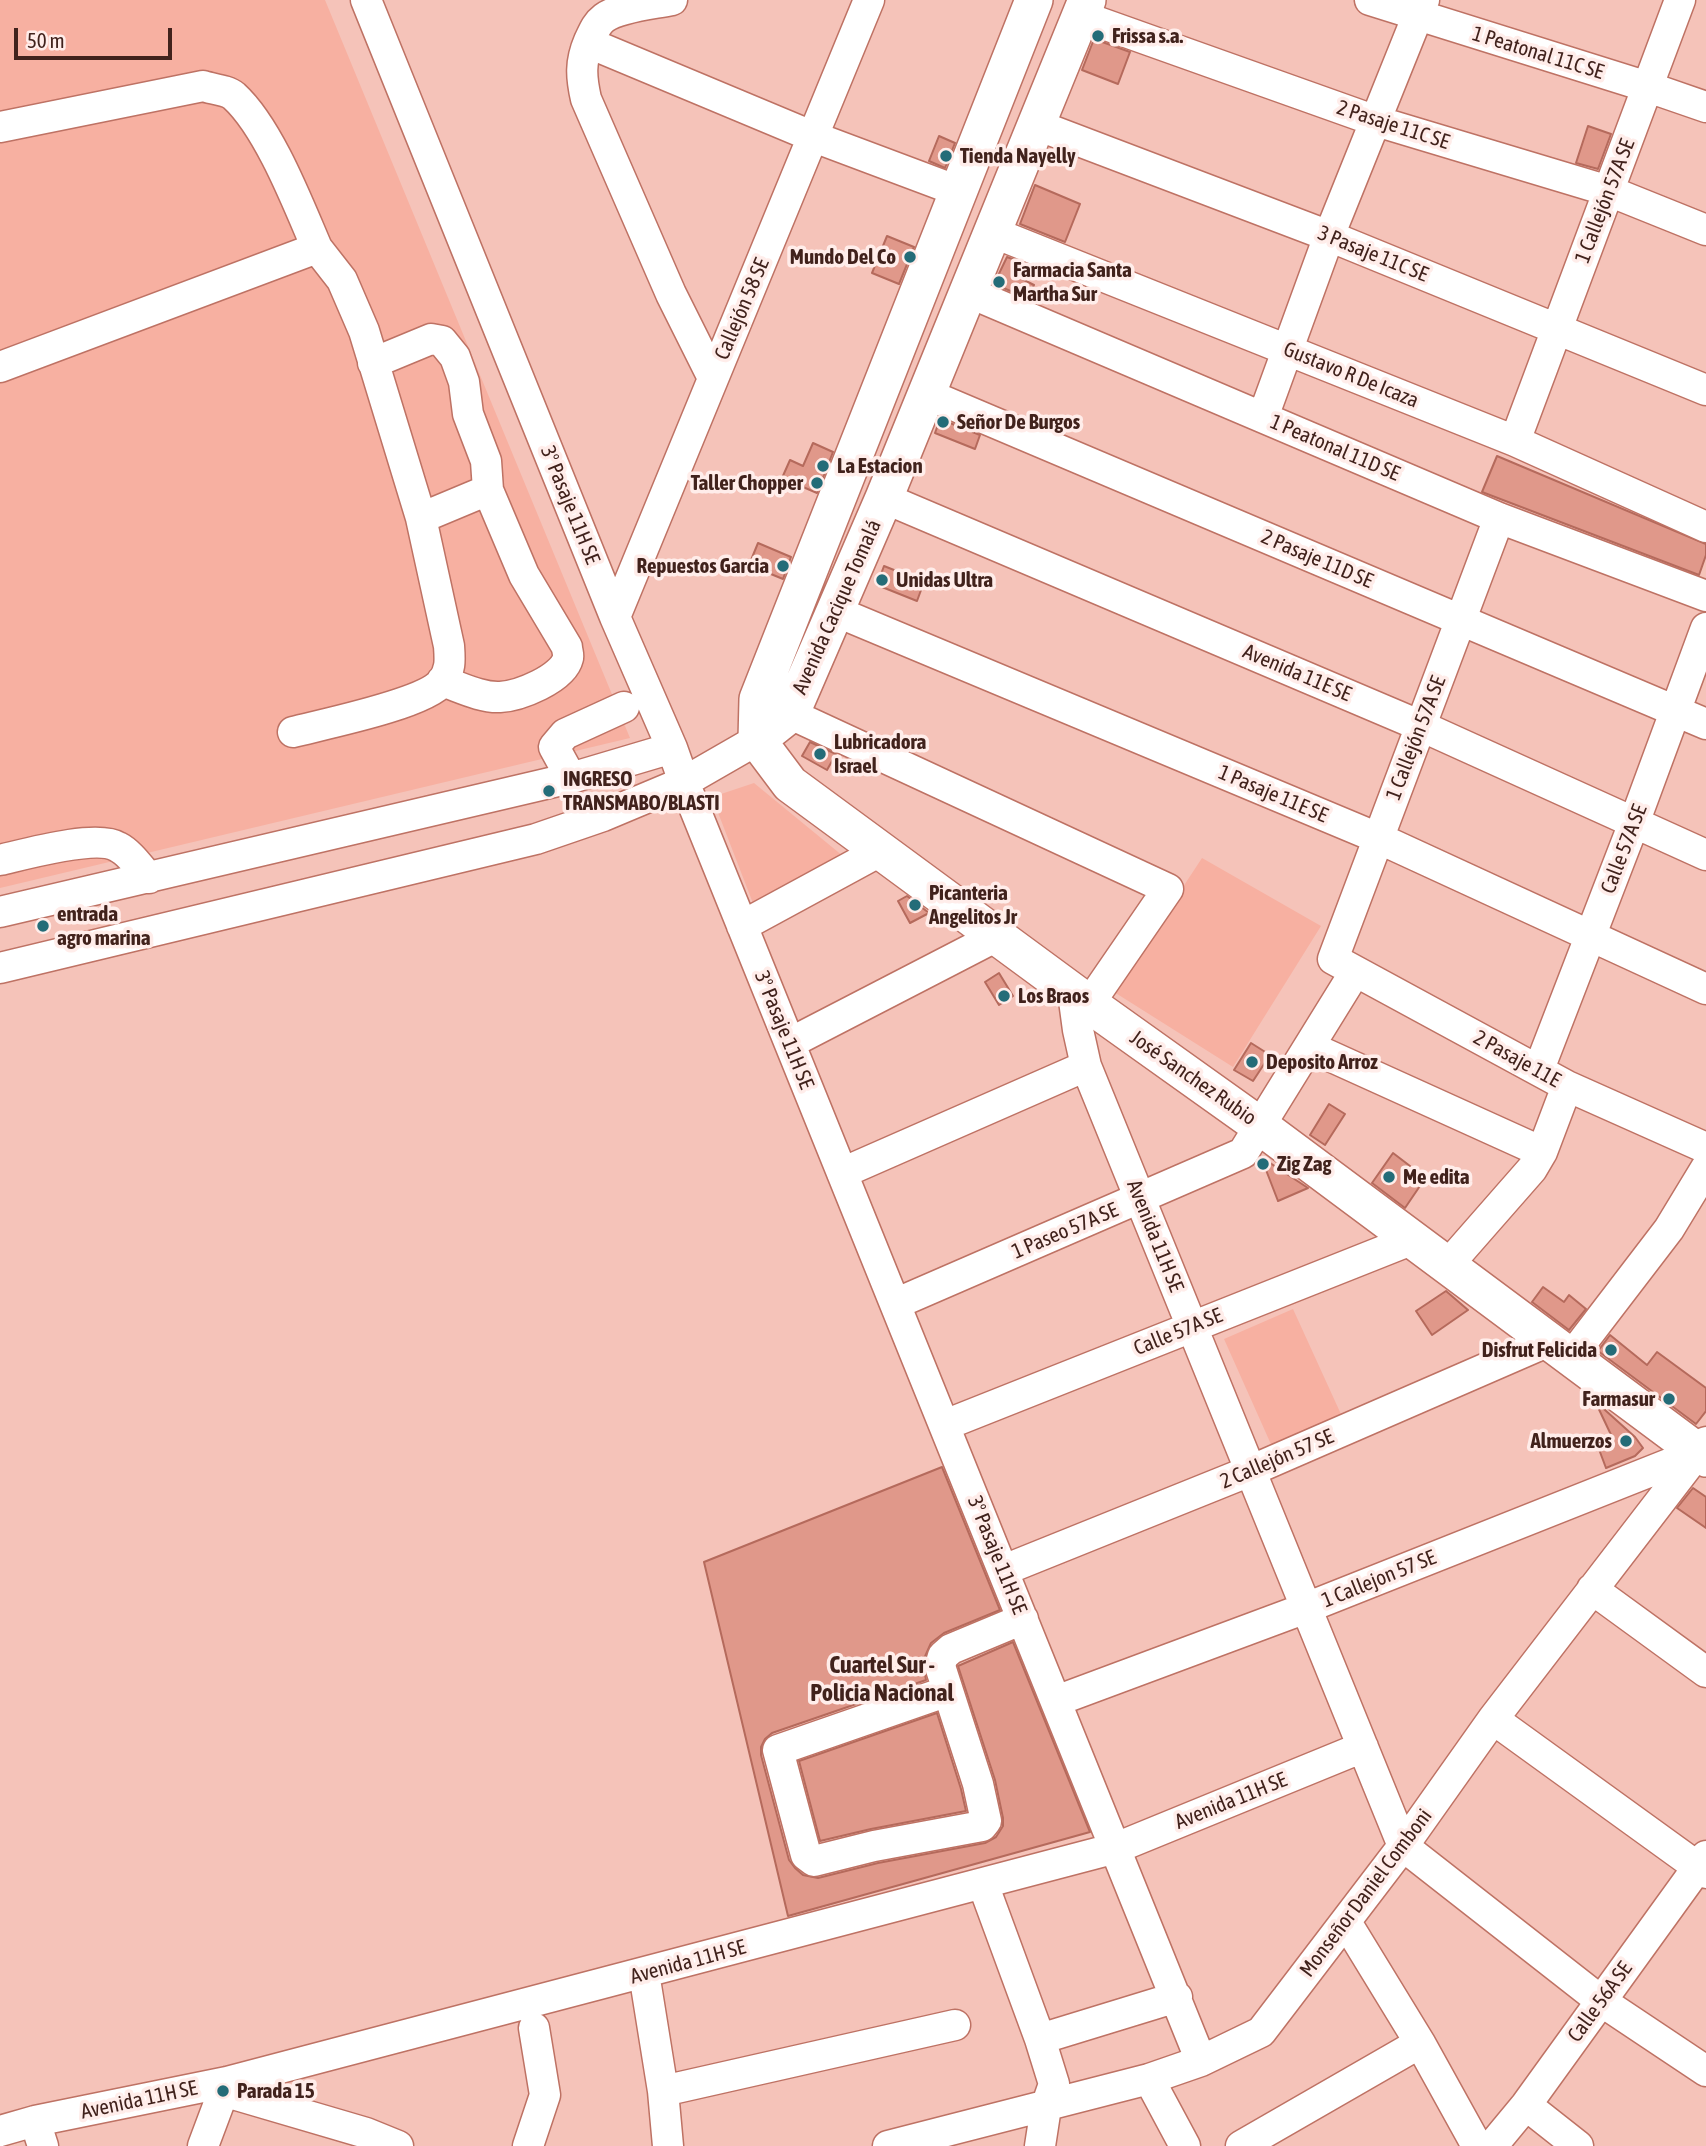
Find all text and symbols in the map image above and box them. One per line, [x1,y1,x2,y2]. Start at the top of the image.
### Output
scale bar [18,14,175,58]
street label: 1 Peatonal 11C SE [1469,21,1607,85]
place label: Frissa s.a. [1112,23,1183,49]
text: 50 m [27,28,65,52]
marker: Frissa s.a. [1090,28,1106,44]
street label: 2 Pasaje 11C SE [1334,95,1452,155]
street label: 1 Callejón 57A SE [1570,135,1640,267]
place label: Tienda Nayelly [960,143,1076,169]
marker: Tienda Nayelly [938,148,954,164]
street label: 3 Pasaje 11C SE [1314,220,1432,288]
place label: Mundo Del Co [790,244,896,270]
marker: Mundo Del Co [902,249,918,265]
street label: Callejón 58 SE [709,254,775,364]
place label: Farmacia Santa Martha Sur [1013,257,1132,307]
marker: Farmacia Santa Martha Sur [991,274,1007,290]
street label: Gustavo R De Icaza [1280,336,1422,414]
place label: Señor De Burgos [957,409,1080,435]
street label: 1 Peatonal 11D SE [1266,409,1404,487]
marker: Señor De Burgos [935,414,951,430]
street label: 3° Pasaje 11H SE [535,442,605,568]
place label: La Estacion [837,453,923,479]
marker: La Estacion [815,458,831,474]
place label: Taller Chopper [691,470,803,496]
marker: Taller Chopper [809,475,825,491]
street label: Avenida Cacique Tomalá [787,516,887,698]
street label: 2 Pasaje 11D SE [1257,524,1377,594]
place label: Repuestos Garcia [636,553,769,579]
marker: Repuestos Garcia [775,558,791,574]
place label: Unidas Ultra [896,567,993,593]
marker: Unidas Ultra [874,572,890,588]
street label: Avenida 11E SE [1239,639,1355,707]
street label: 1 Callejón 57A SE [1381,672,1451,804]
place label: Lubricadora Israel [834,729,926,779]
marker: Lubricadora Israel [812,746,828,762]
street label: 1 Pasaje 11E SE [1215,760,1331,828]
place label: INGRESO TRANSMABO/BLASTI [563,766,720,816]
marker: INGRESO TRANSMABO/BLASTI [541,783,557,799]
street label: Calle 57A SE [1596,801,1652,897]
place label: Picanteria Angelitos Jr [929,880,1017,930]
marker: Picanteria Angelitos Jr [907,897,923,913]
place label: entrada agro marina [57,901,151,951]
marker: entrada agro marina [35,918,51,934]
street label: 3° Pasaje 11H SE [749,967,819,1093]
place label: Los Braos [1018,983,1089,1009]
marker: Los Braos [996,988,1012,1004]
street label: José Sanchez Rubio [1125,1025,1261,1131]
street label: 2 Pasaje 11E [1469,1025,1565,1093]
place label: Deposito Arroz [1266,1049,1378,1075]
marker: Deposito Arroz [1244,1054,1260,1070]
place label: Zig Zag [1277,1151,1331,1177]
marker: Zig Zag [1255,1156,1271,1172]
place label: Me edita [1403,1164,1470,1190]
marker: Me edita [1381,1169,1397,1185]
street label: Avenida 11H SE [1121,1176,1189,1296]
street label: 1 Paseo 57A SE [1008,1197,1122,1265]
street label: Calle 57A SE [1130,1303,1226,1361]
place label: Disfrut Felicida [1482,1337,1597,1363]
marker: Disfrut Felicida [1603,1342,1619,1358]
place label: Farmasur [1582,1386,1655,1412]
marker: Farmasur [1661,1391,1677,1407]
street label: 2 Callejón 57 SE [1217,1424,1337,1494]
place label: Almuerzos [1531,1428,1612,1454]
marker: Almuerzos [1618,1433,1634,1449]
street label: 3° Pasaje 11H SE [962,1492,1032,1618]
street label: 1 Callejon 57 SE [1318,1545,1440,1613]
district label: Cuartel Sur - Policia Nacional [810,1651,954,1707]
street label: Avenida 11H SE [1171,1767,1291,1835]
street label: Monseñor Daniel Comboni [1295,1804,1437,1982]
street label: Avenida 11H SE [628,1934,748,1990]
street label: Calle 56A SE [1562,1957,1638,2047]
street label: Avenida 11H SE [78,2075,200,2125]
place label: Parada 15 [237,2078,315,2104]
marker: Parada 15 [215,2083,231,2099]

